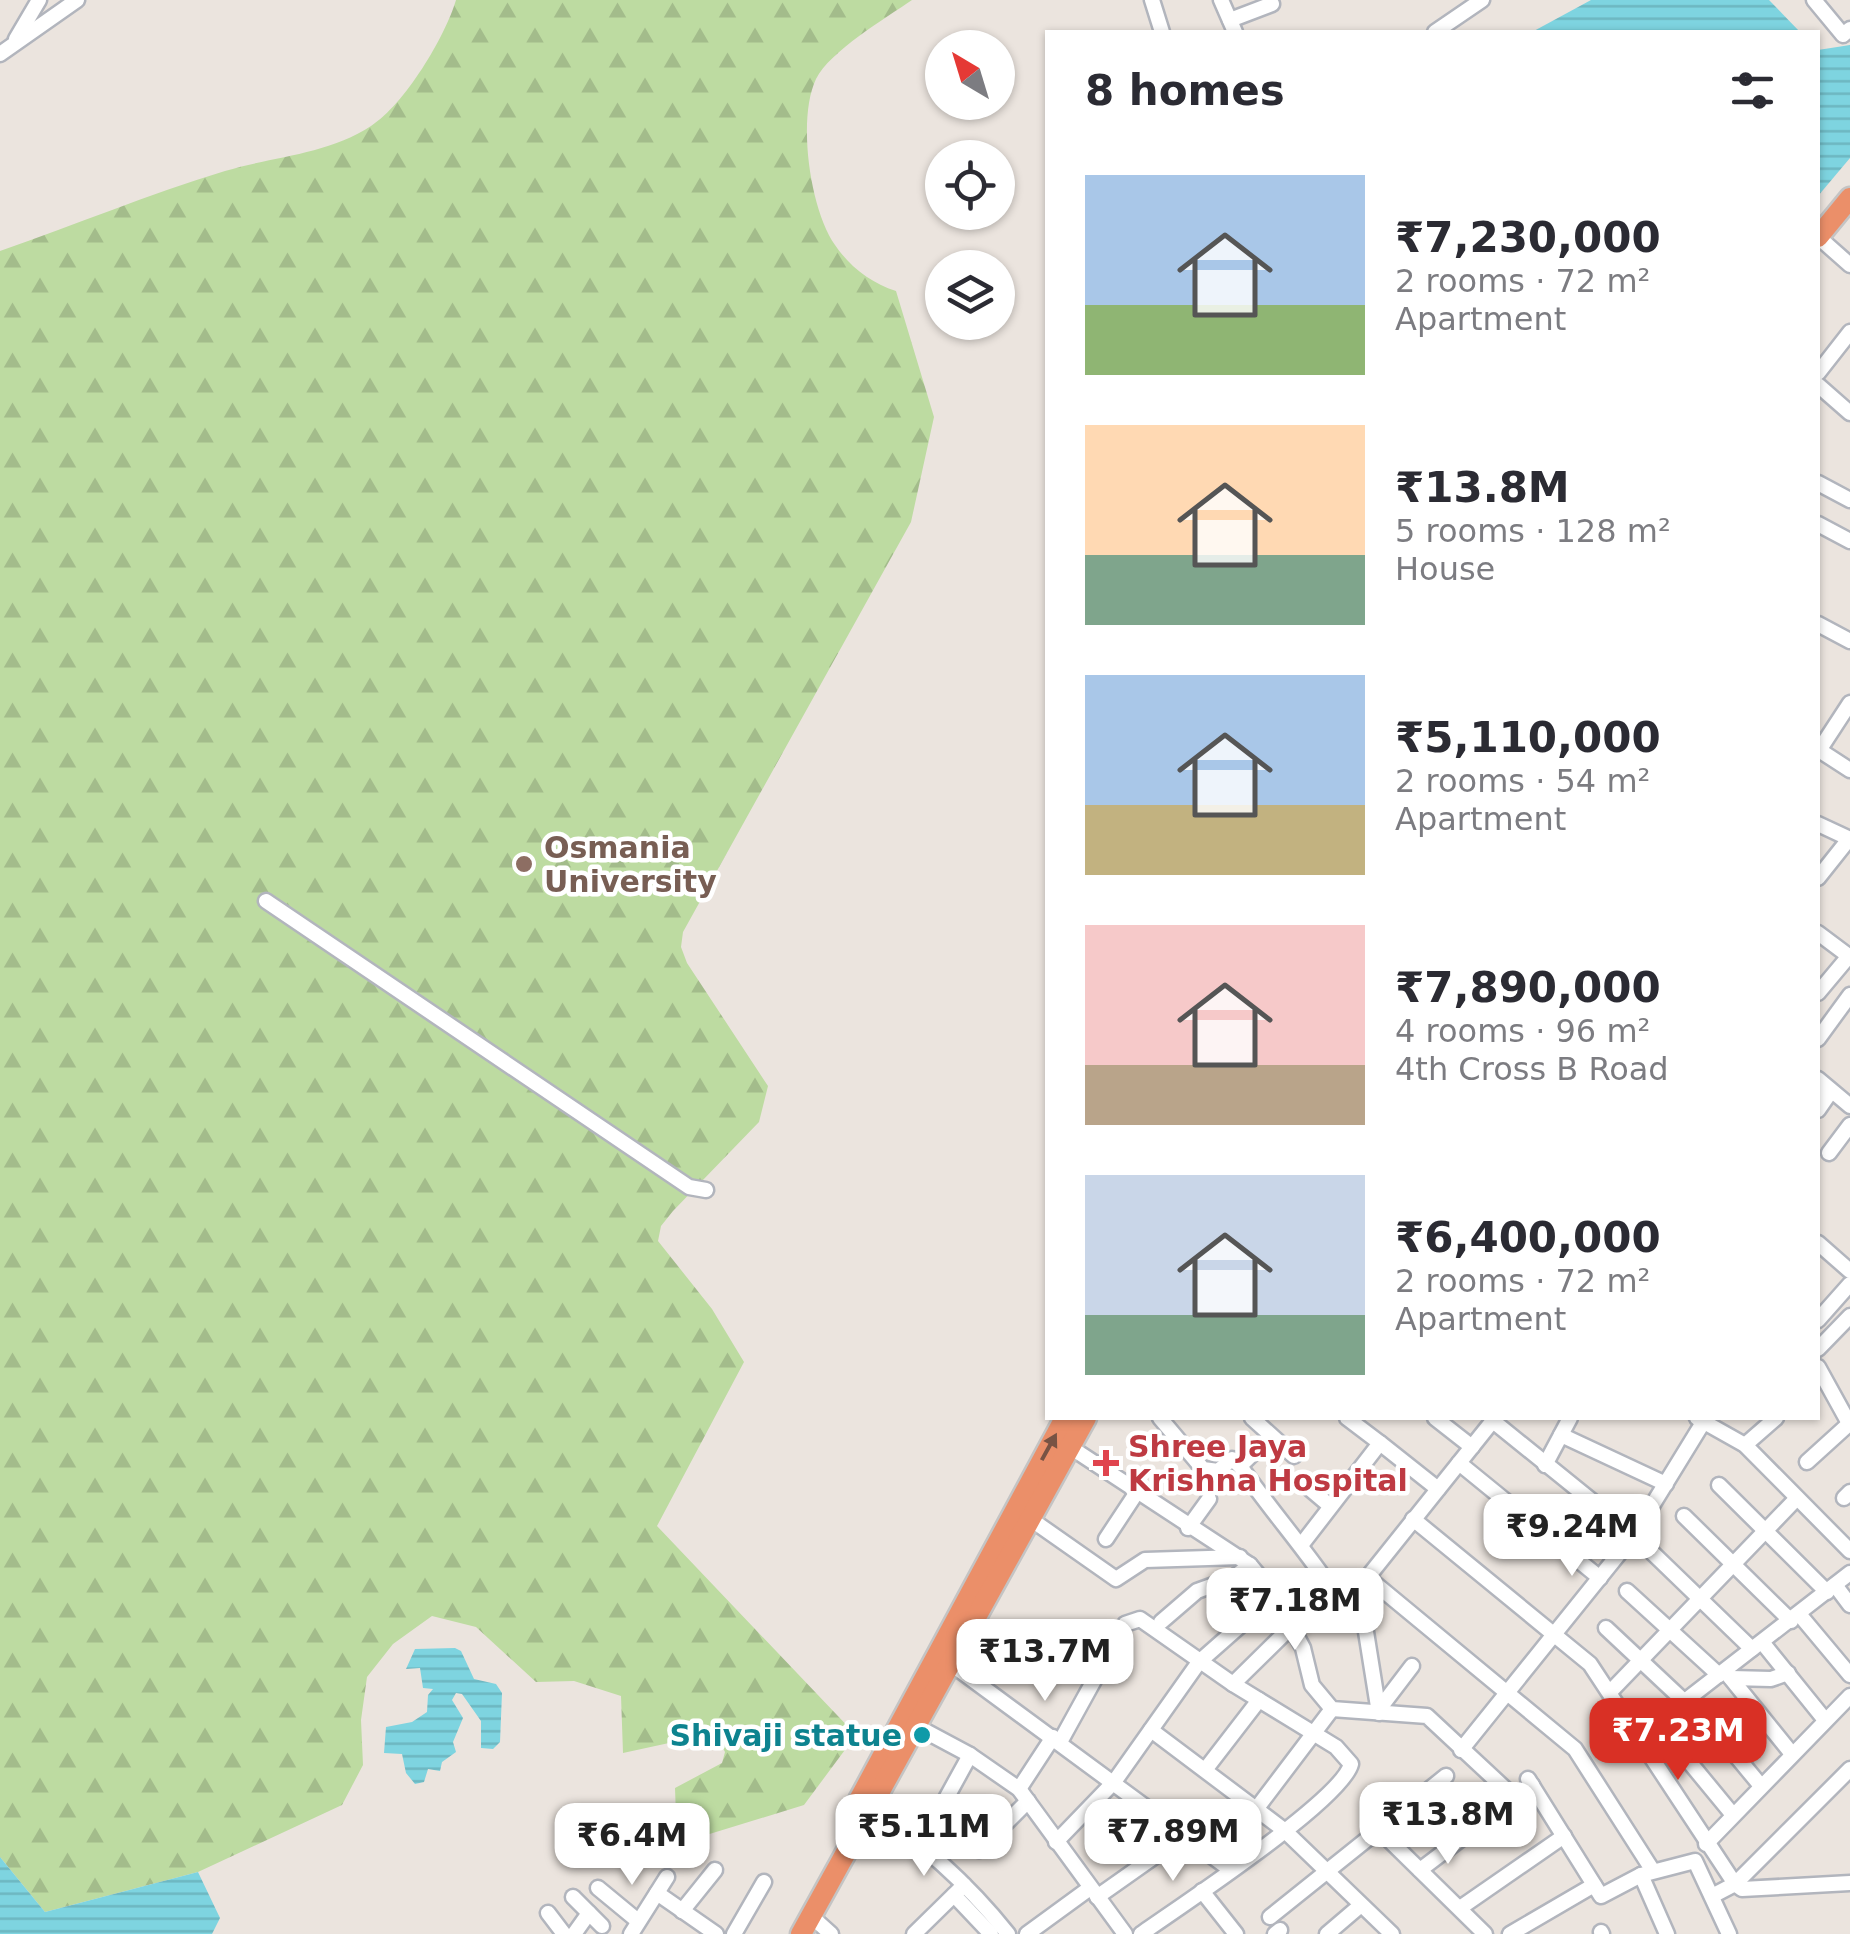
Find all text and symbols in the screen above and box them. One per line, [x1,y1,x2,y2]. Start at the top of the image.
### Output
north arrow [925,30,1015,120]
map controls [925,30,1015,340]
icon: filters [1725,63,1780,118]
text: 8 homes [1085,66,1285,115]
button: locate [925,140,1015,230]
text: ₹7,230,000 [1395,213,1661,262]
icon: home [1165,215,1285,335]
button: layers [925,250,1015,340]
text: 2 rooms · 72 m² [1395,262,1650,300]
text: Apartment [1395,300,1566,338]
text: ₹13.8M [1395,463,1570,512]
icon: home [1165,465,1285,585]
text: 5 rooms · 128 m² [1395,512,1671,550]
text: House [1395,550,1495,588]
text: ₹5,110,000 [1395,713,1661,762]
icon: home [1165,715,1285,835]
text: 2 rooms · 54 m² [1395,762,1650,800]
text: Apartment [1395,800,1566,838]
place label: Osmania University [544,830,717,899]
marker: Osmania University [513,853,535,875]
text: ₹7,890,000 [1395,963,1661,1012]
icon: home [1165,965,1285,1085]
text: 4 rooms · 96 m² [1395,1012,1650,1050]
text: 4th Cross B Road [1395,1050,1669,1088]
text: ₹6,400,000 [1395,1213,1661,1262]
icon: home [1165,1215,1285,1335]
text: 2 rooms · 72 m² [1395,1262,1650,1300]
text: Apartment [1395,1300,1566,1338]
place label: Shree Jaya Krishna Hospital [1128,1429,1408,1498]
one-way arrow [1039,1433,1057,1461]
marker: Shree Jaya Krishna Hospital [1093,1450,1119,1476]
pin: ₹9.24M [1491,1494,1653,1579]
text: ₹9.24M [1505,1507,1639,1545]
pin: ₹7.18M [1214,1568,1376,1653]
text: ₹7.18M [1228,1581,1362,1619]
pin: ₹13.7M [964,1619,1126,1704]
text: ₹13.7M [978,1632,1112,1670]
pin: ₹7.23M [1597,1698,1759,1783]
text: ₹7.23M [1611,1711,1745,1749]
place label: Shivaji statue [669,1718,902,1753]
marker: Shivaji statue [911,1724,933,1746]
pin: ₹13.8M [1367,1782,1529,1867]
pin: ₹5.11M [843,1794,1005,1879]
text: ₹13.8M [1381,1795,1515,1833]
pin: ₹7.89M [1092,1799,1254,1884]
pin: ₹6.4M [562,1803,702,1888]
text: ₹5.11M [857,1807,991,1845]
text: ₹7.89M [1106,1812,1240,1850]
text: ₹6.4M [577,1816,687,1854]

